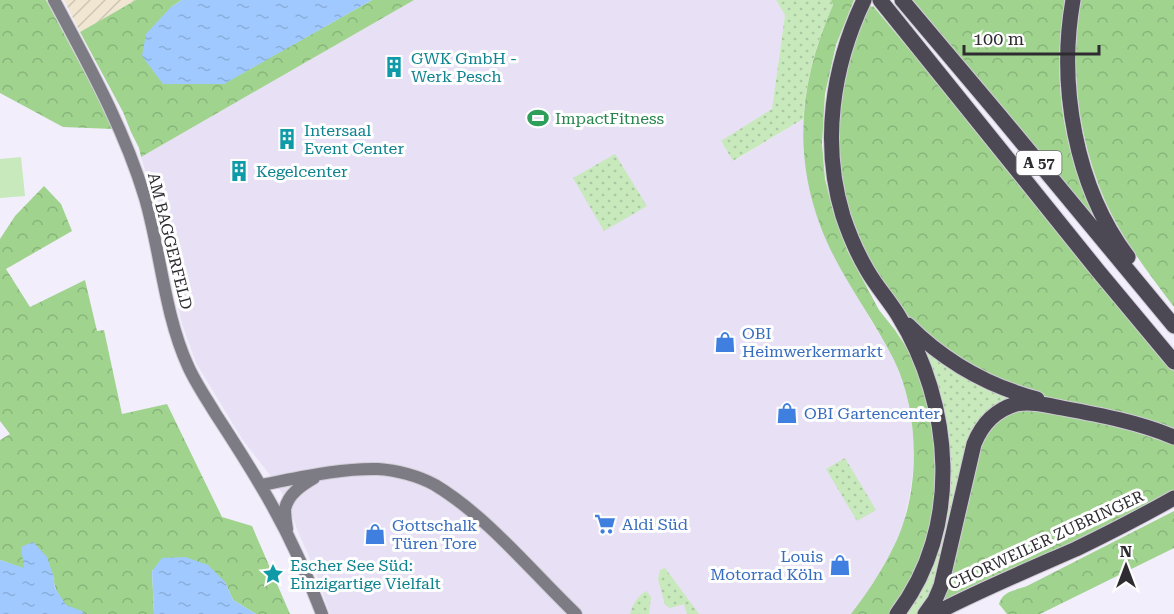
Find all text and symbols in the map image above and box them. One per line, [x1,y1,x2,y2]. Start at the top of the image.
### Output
scale bar [964,18,1099,56]
text: 100 m [973,28,1024,49]
place label: GWK GmbH - Werk Pesch [411,49,517,86]
building icon: GWK GmbH - Werk Pesch [382,55,406,79]
sports icon: ImpactFitness [526,106,550,130]
place label: ImpactFitness [555,109,665,128]
place label: Intersaal Event Center [304,121,404,158]
building icon: Intersaal Event Center [275,127,299,151]
road number: A 57 [1016,151,1062,175]
building icon: Kegelcenter [227,159,251,183]
place label: Kegelcenter [256,162,348,181]
street label: AM BAGGERFELD [144,171,196,311]
place label: OBI Heimwerkermarkt [742,324,883,361]
shop icon: OBI Heimwerkermarkt [713,330,737,354]
shop icon: OBI Gartencenter [775,401,799,425]
place label: OBI Gartencenter [804,404,940,423]
street label: CHORWEILER ZUBRINGER [945,486,1147,594]
supermarket icon: Aldi Süd [593,512,617,536]
place label: Aldi Süd [622,515,688,534]
place label: Gottschalk Türen Tore [392,516,477,553]
shop icon: Gottschalk Türen Tore [363,522,387,546]
north arrow [1096,536,1156,596]
place label: Louis Motorrad Köln [710,547,823,584]
shop icon: Louis Motorrad Köln [828,553,852,577]
place label: Escher See Süd: Einzigartige Vielfalt [290,556,441,593]
place icon: Escher See Süd: Einzigartige Vielfalt [261,562,285,586]

